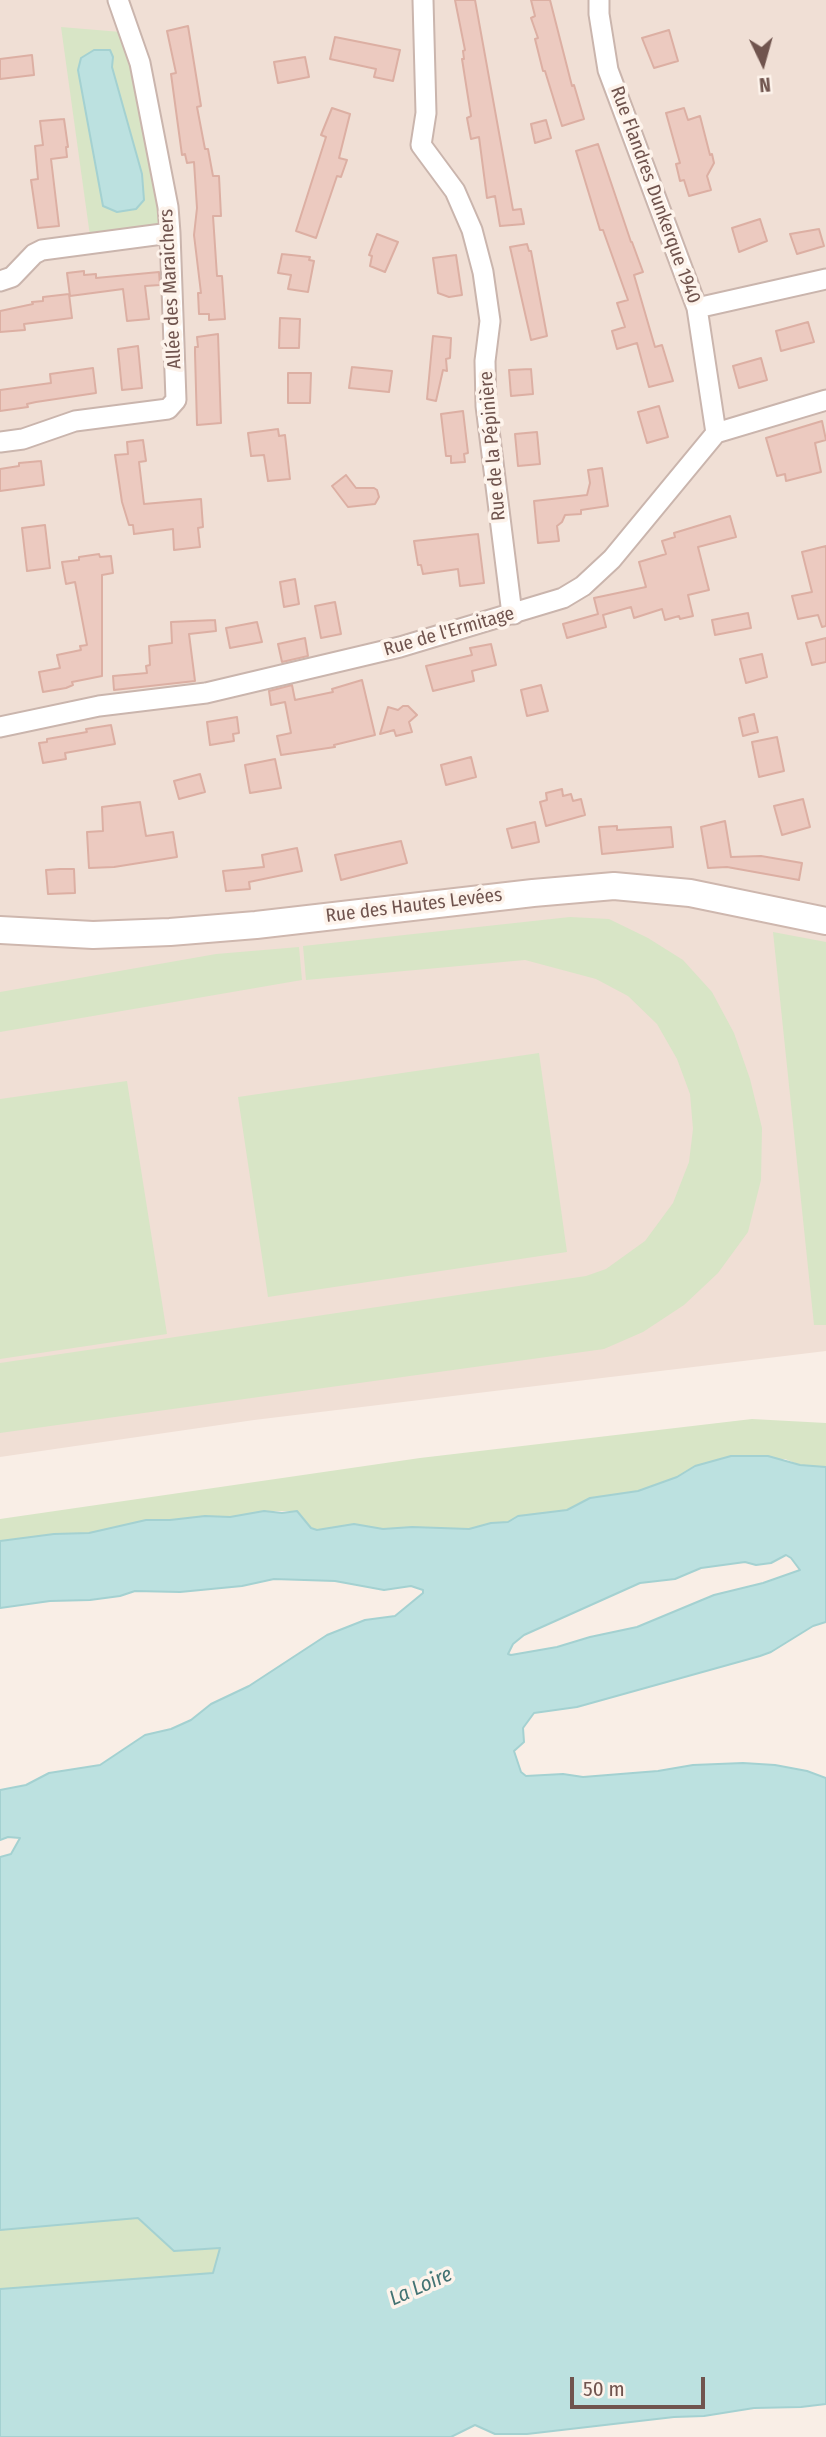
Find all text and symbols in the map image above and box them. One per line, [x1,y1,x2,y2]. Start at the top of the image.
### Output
north arrow [728,28,798,98]
text: N [758,72,772,96]
street label: Rue Flandres Dunkerque 1940 [605,83,705,307]
street label: Allée des Maraichers [155,208,187,370]
street label: Rue de la Pépinière [475,370,511,522]
street label: Rue de l'Ermitage [381,602,517,662]
street label: Rue des Hautes Levées [325,884,503,928]
water label: La Loire [386,2262,456,2312]
scale bar [574,2364,709,2408]
text: 50 m [583,2376,625,2402]

